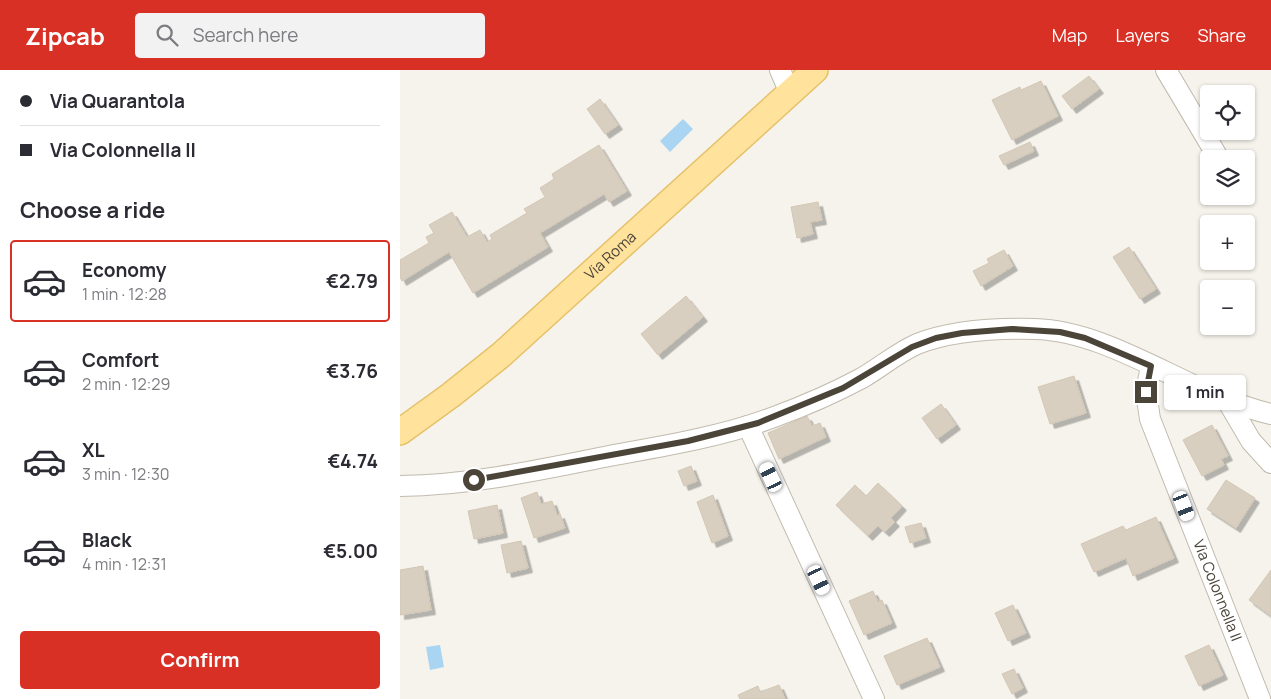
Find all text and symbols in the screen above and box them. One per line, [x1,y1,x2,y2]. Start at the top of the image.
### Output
search box [135,13,485,58]
text: Zipcab [25,19,105,52]
icon: search [153,21,181,49]
text: Search here [193,22,298,48]
text: Map [1052,23,1087,47]
text: Layers [1115,23,1169,47]
text: Share [1197,23,1246,47]
map controls [1200,85,1255,335]
button: locate [1200,85,1255,140]
text: Via Quarantola [50,88,185,114]
text: Via Colonnella II [50,137,196,163]
button: layers [1200,150,1255,205]
text: Choose a ride [20,195,165,225]
button: + [1200,215,1255,270]
street label: Via Roma [580,226,641,284]
text: Economy [82,257,166,283]
icon: car [22,259,67,304]
text: €2.79 [326,268,378,294]
button: − [1200,280,1255,335]
text: 1 min · 12:28 [82,283,167,305]
text: Comfort [82,347,159,373]
icon: car [22,349,67,394]
text: €3.76 [326,358,378,384]
text: 2 min · 12:29 [82,373,170,395]
callout: 1 min [1164,374,1246,410]
route end [1135,381,1157,403]
text: 1 min [1185,381,1225,403]
text: XL [82,437,105,463]
icon: car [22,439,67,484]
text: €4.74 [328,448,378,474]
car [757,460,784,494]
text: 3 min · 12:30 [82,463,170,485]
route start [463,469,485,491]
car [1171,489,1196,523]
text: Black [82,527,131,553]
icon: car [22,529,67,574]
street label: Via Colonnella II [1188,536,1247,644]
text: €5.00 [323,538,378,564]
text: 4 min · 12:31 [82,553,167,575]
car [805,563,832,597]
button: Confirm [20,631,380,689]

